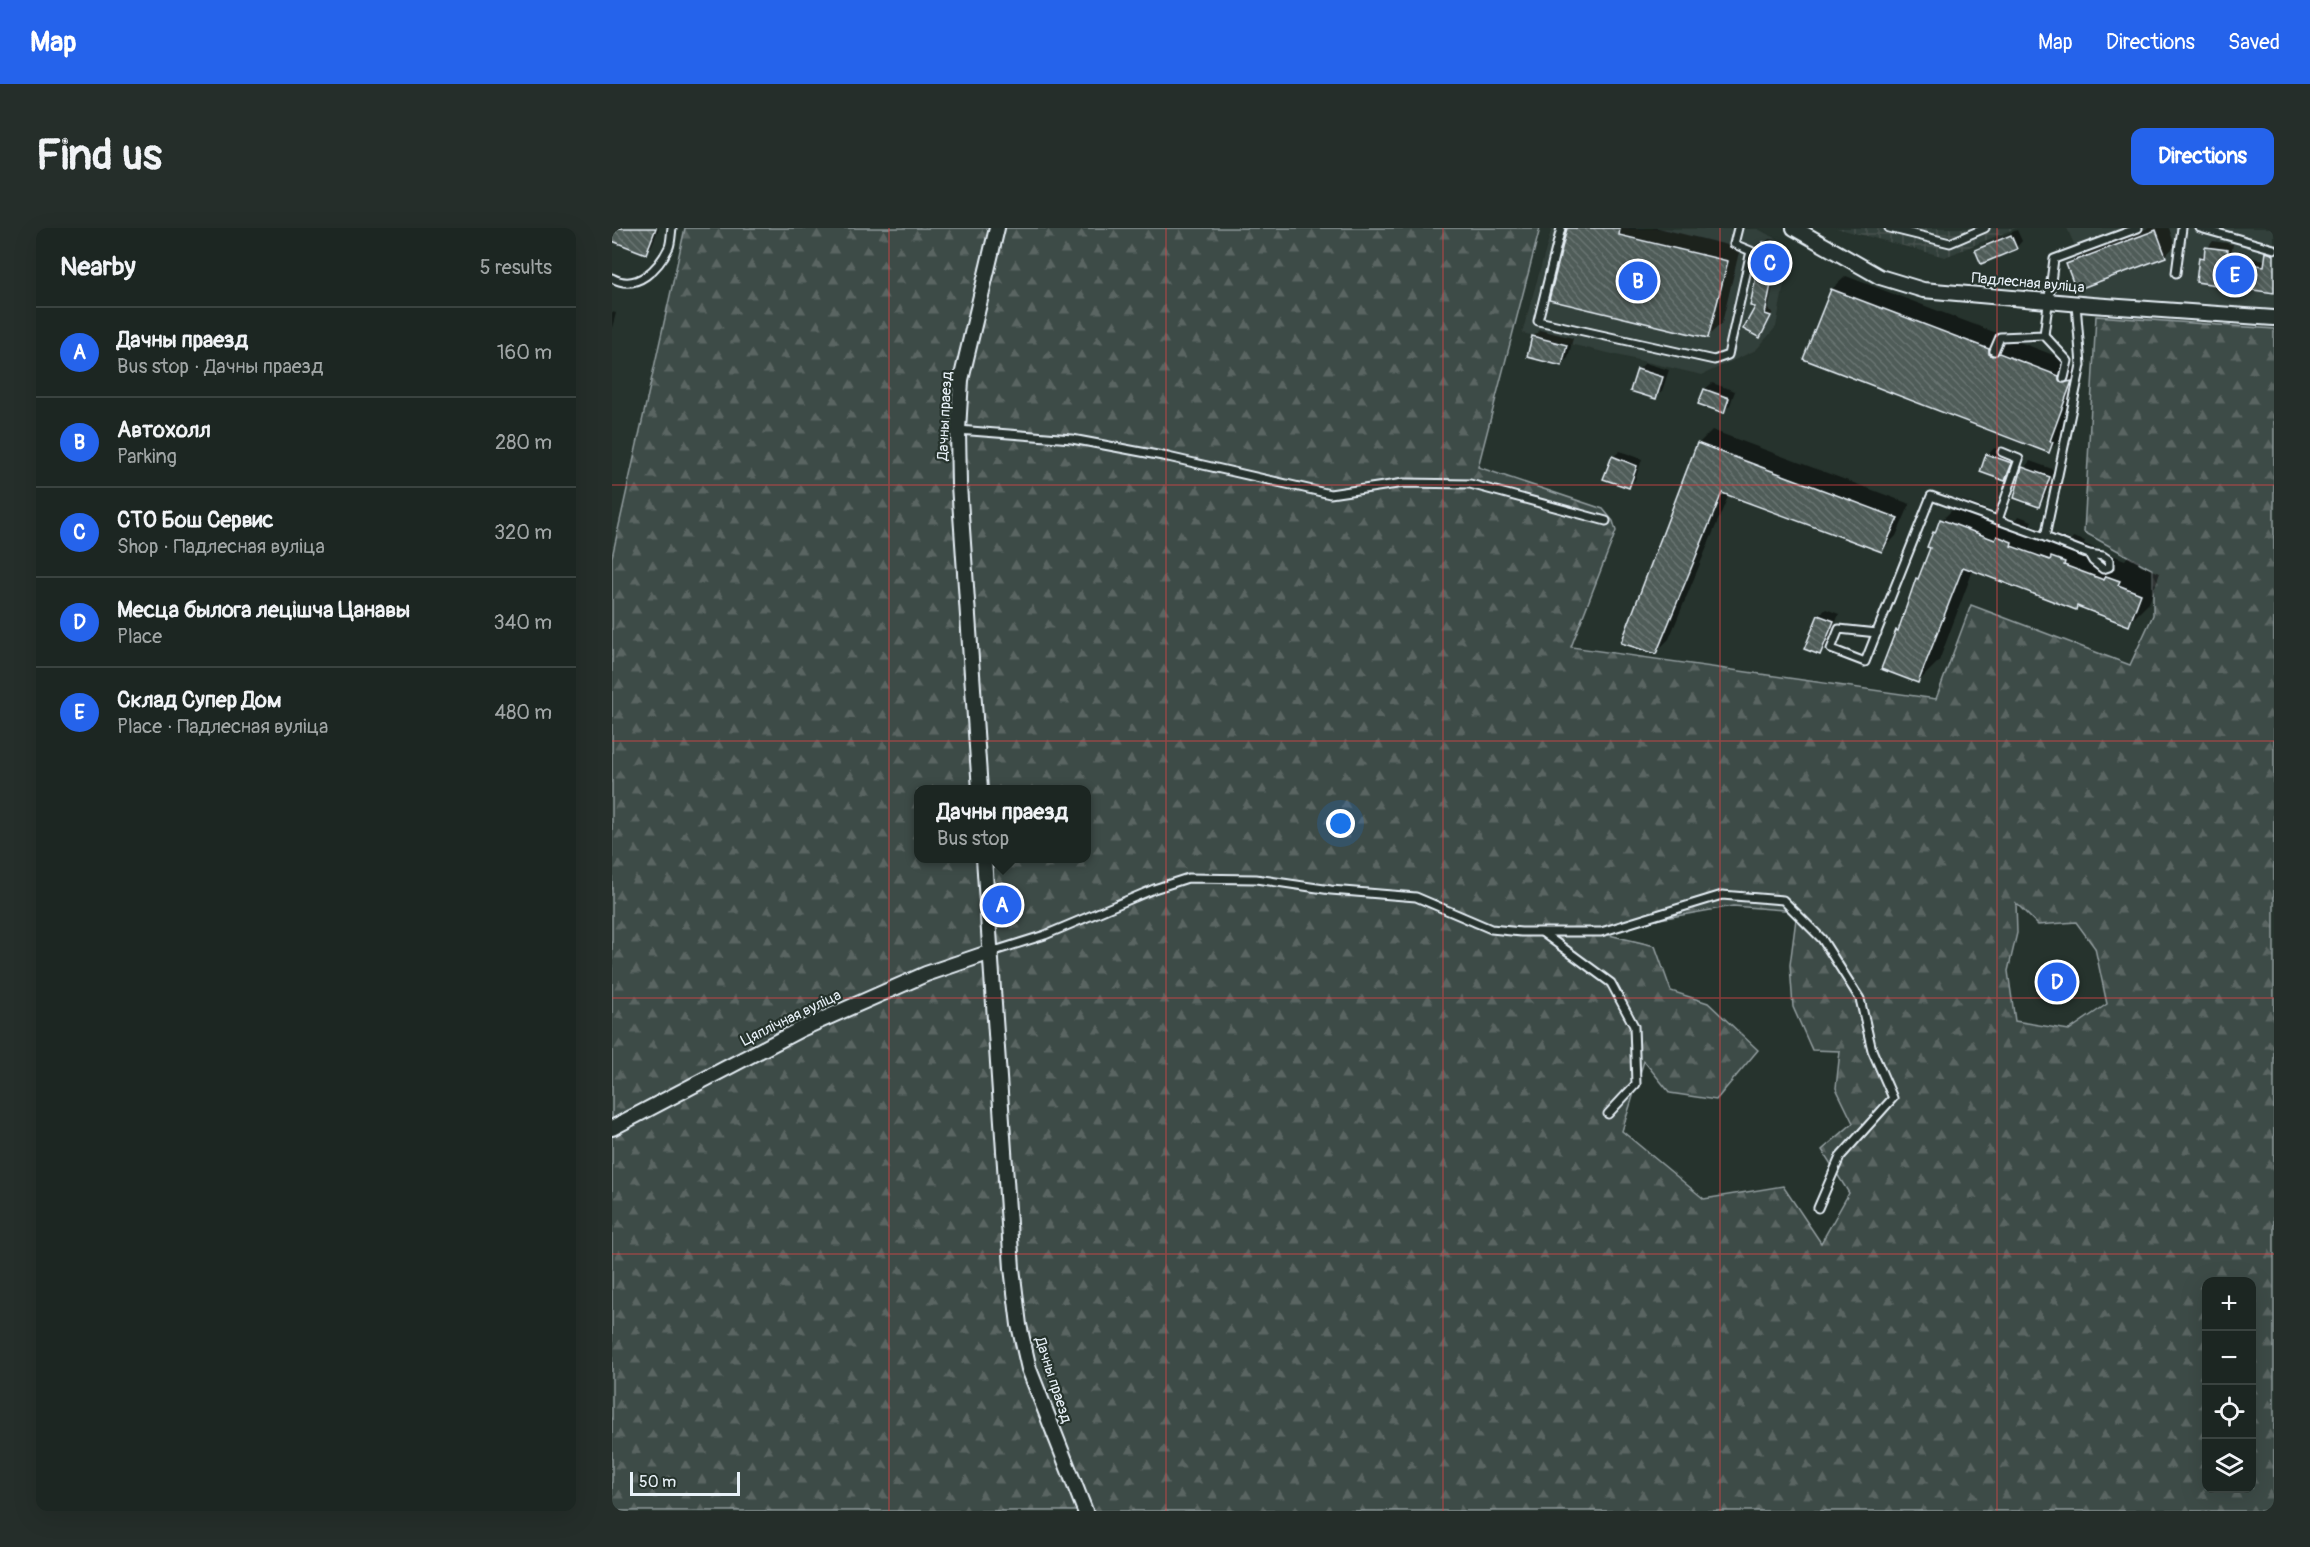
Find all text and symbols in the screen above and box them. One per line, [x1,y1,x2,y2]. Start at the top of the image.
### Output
text: Map [30,25,76,60]
text: Map [2038,29,2073,56]
text: Directions [2106,29,2195,56]
text: Saved [2228,29,2280,56]
button: Directions [2131,128,2274,185]
text: Find us [36,130,162,182]
pin: C [1750,240,1790,285]
text: Nearby [60,251,136,283]
pin: E [2216,252,2254,298]
text: 5 results [480,255,552,280]
pin: B [1618,259,1658,304]
street label: Падлесная вуліца [1971,269,2085,297]
text: Дачны праезд [117,326,248,354]
text: A [73,340,86,365]
text: 160 m [497,340,552,365]
text: Bus stop · Дачны праезд [117,354,323,379]
street label: Дачны праезд [933,371,957,462]
text: Автохолл [117,416,211,444]
text: B [74,430,85,455]
text: 280 m [495,430,552,455]
text: Parking [117,444,177,469]
text: СТО Бош Сервис [117,506,274,534]
text: C [73,520,86,545]
text: 320 m [494,520,552,545]
text: Shop · Падлесная вуліца [117,534,325,559]
text: Месца былога лецішча Цанавы [117,596,410,624]
text: D [73,610,86,635]
text: 340 m [493,610,552,635]
text: Place [117,624,162,649]
text: Склад Супер Дом [117,686,281,714]
text: E [74,700,85,725]
text: 480 m [495,700,552,725]
text: Place · Падлесная вуліца [117,714,328,739]
popup [914,785,1091,863]
text: Дачны праезд [937,798,1068,826]
your location [1326,809,1355,838]
text: Bus stop [937,826,1009,851]
pin: A [982,882,1022,928]
pin: D [2038,960,2076,1005]
street label: Цяплічная вуліца [738,986,844,1050]
map controls [2202,1277,2256,1493]
button: + [2202,1277,2256,1331]
button: − [2202,1331,2256,1385]
street label: Дачны праезд [1030,1334,1076,1425]
button: locate [2202,1385,2256,1439]
button: layers [2202,1439,2256,1493]
scale bar [630,1469,740,1496]
text: 50 m [639,1472,676,1492]

